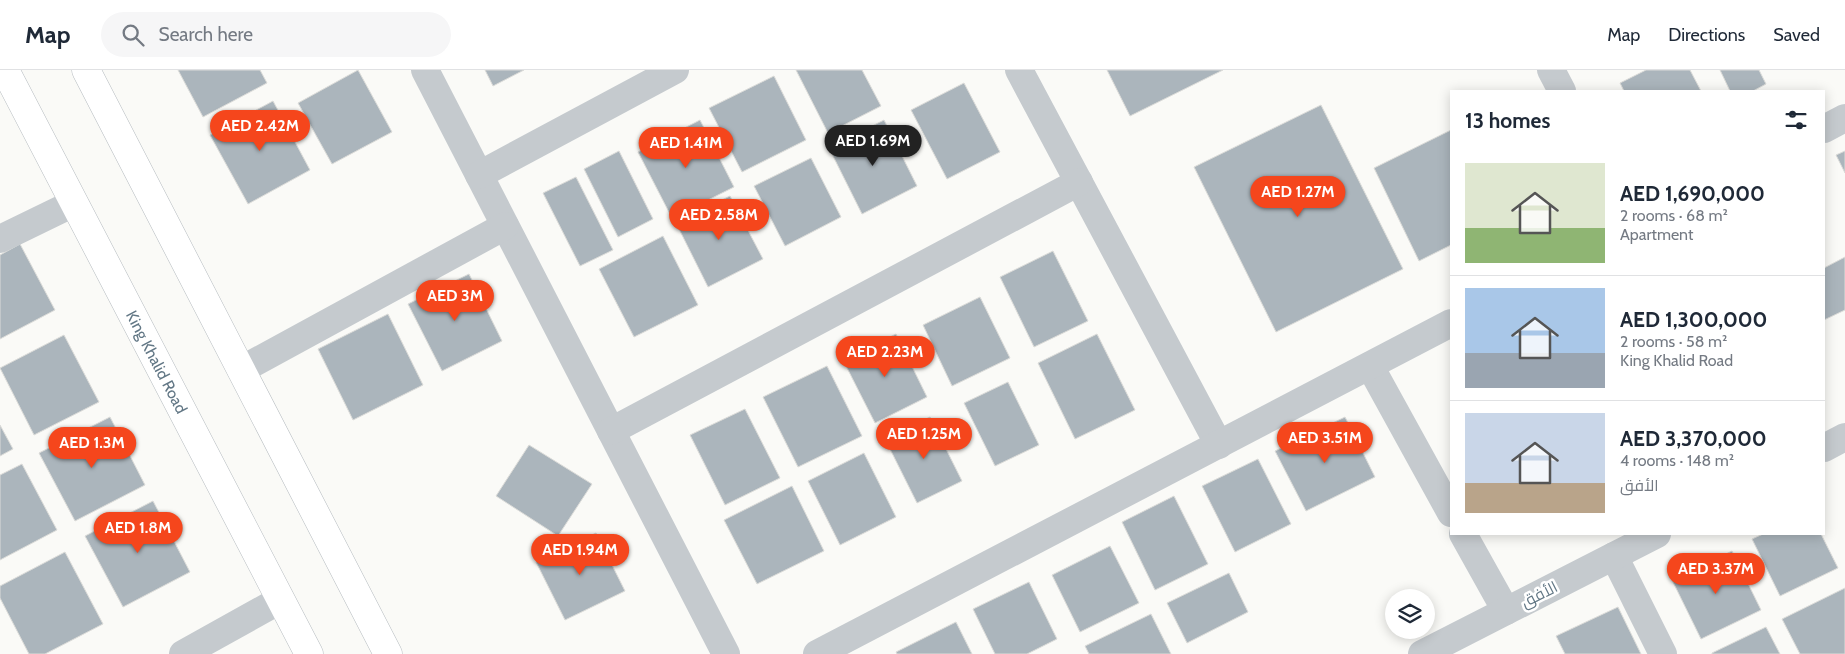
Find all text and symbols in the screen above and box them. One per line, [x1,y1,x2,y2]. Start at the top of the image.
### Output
search box [101,12,451,57]
text: Map [25,20,71,49]
icon: search [119,21,147,49]
text: Search here [159,23,253,46]
text: Map [1607,24,1640,46]
text: Directions [1668,24,1745,46]
text: Saved [1773,24,1820,46]
icon: filters [1782,106,1810,134]
text: 13 homes [1465,108,1550,133]
pin: AED 2.42M [203,109,317,152]
text: AED 2.42M [221,116,299,135]
pin: AED 1.69M [816,124,930,167]
pin: AED 1.41M [629,126,743,169]
text: AED 1.69M [836,131,910,150]
text: AED 1.41M [650,133,722,152]
pin: AED 1.27M [1241,176,1355,218]
text: AED 1,690,000 [1620,181,1765,206]
text: AED 1.27M [1261,182,1335,201]
icon: home [1505,183,1565,243]
pin: AED 2.58M [662,198,776,241]
text: AED 2.58M [680,205,758,224]
text: 2 rooms · 68 m² [1620,206,1728,225]
text: Apartment [1620,225,1693,244]
pin: AED 3M [414,280,496,322]
text: AED 3M [427,286,483,305]
street label: King Khalid Road [122,307,191,417]
text: AED 1,300,000 [1620,307,1767,332]
icon: home [1505,308,1565,368]
text: 2 rooms · 58 m² [1620,332,1727,351]
pin: AED 2.23M [828,336,942,378]
text: AED 2.23M [847,342,923,361]
text: King Khalid Road [1620,351,1733,370]
pin: AED 1.25M [867,418,981,460]
pin: AED 3.51M [1268,422,1382,464]
text: AED 1.25M [887,424,961,443]
pin: AED 1.3M [40,426,144,469]
text: AED 3,370,000 [1620,426,1767,451]
text: AED 3.51M [1288,428,1362,447]
text: AED 1.3M [59,433,125,452]
icon: home [1505,433,1565,493]
text: 4 rooms · 148 m² [1620,451,1734,470]
text: الأفق [1620,476,1659,495]
pin: AED 1.8M [86,512,190,554]
text: AED 1.8M [105,518,171,537]
pin: AED 1.94M [523,534,637,576]
text: AED 1.94M [542,540,618,559]
pin: AED 3.37M [1659,552,1773,595]
text: AED 3.37M [1678,559,1754,578]
street label: الأفق [1518,577,1561,613]
map controls [1385,589,1435,639]
button: layers [1385,589,1435,639]

